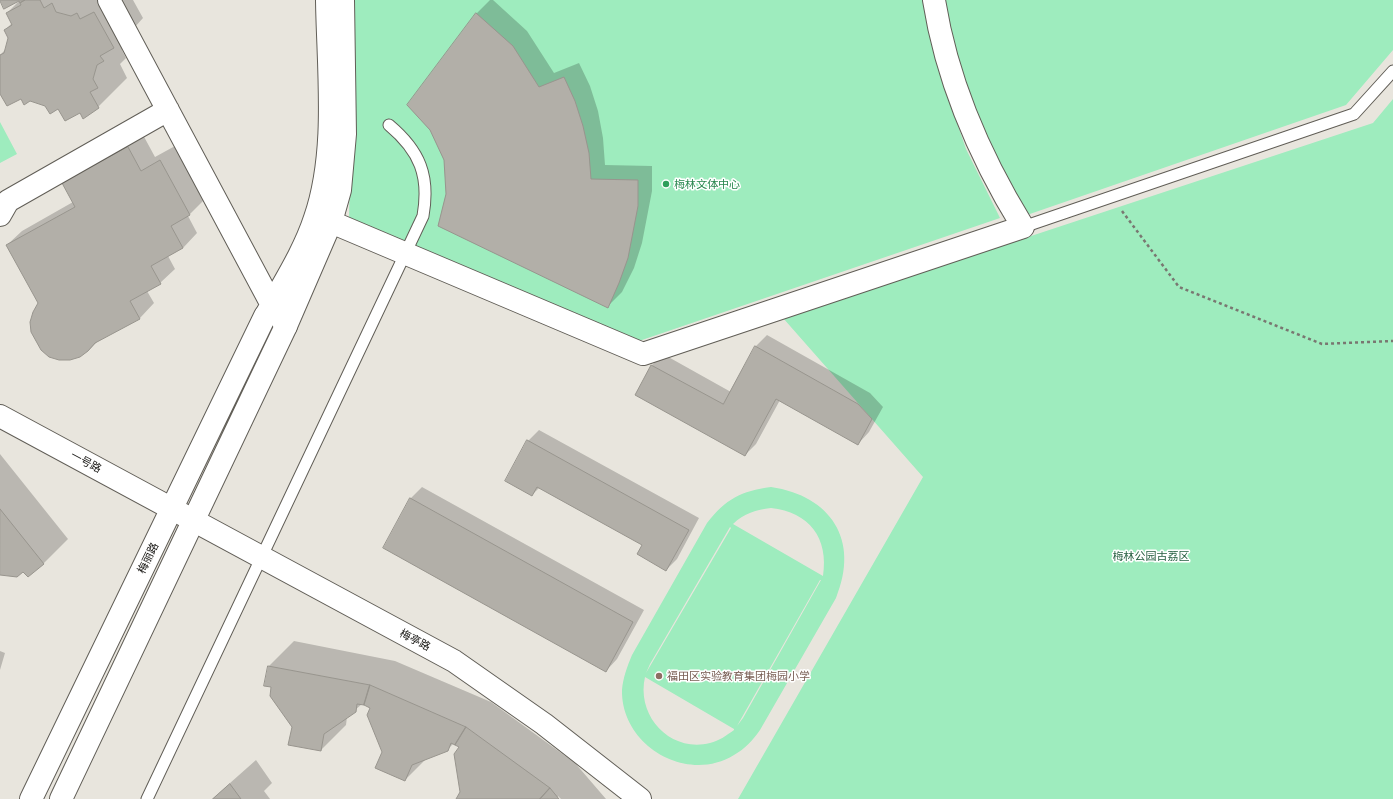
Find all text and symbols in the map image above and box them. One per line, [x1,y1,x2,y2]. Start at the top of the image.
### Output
place label: 梅林文体中心 [674,177,740,191]
marker: 梅林文体中心 [661,179,671,189]
street label: 一号路 [68,448,104,476]
street label: 梅丽路 [135,540,161,576]
park label: 梅林公园古荔区 [1113,549,1189,563]
street label: 梅亭路 [397,626,433,654]
place label: 福田区实验教育集团梅园小学 [667,669,810,683]
marker: 福田区实验教育集团梅园小学 [654,671,664,681]

